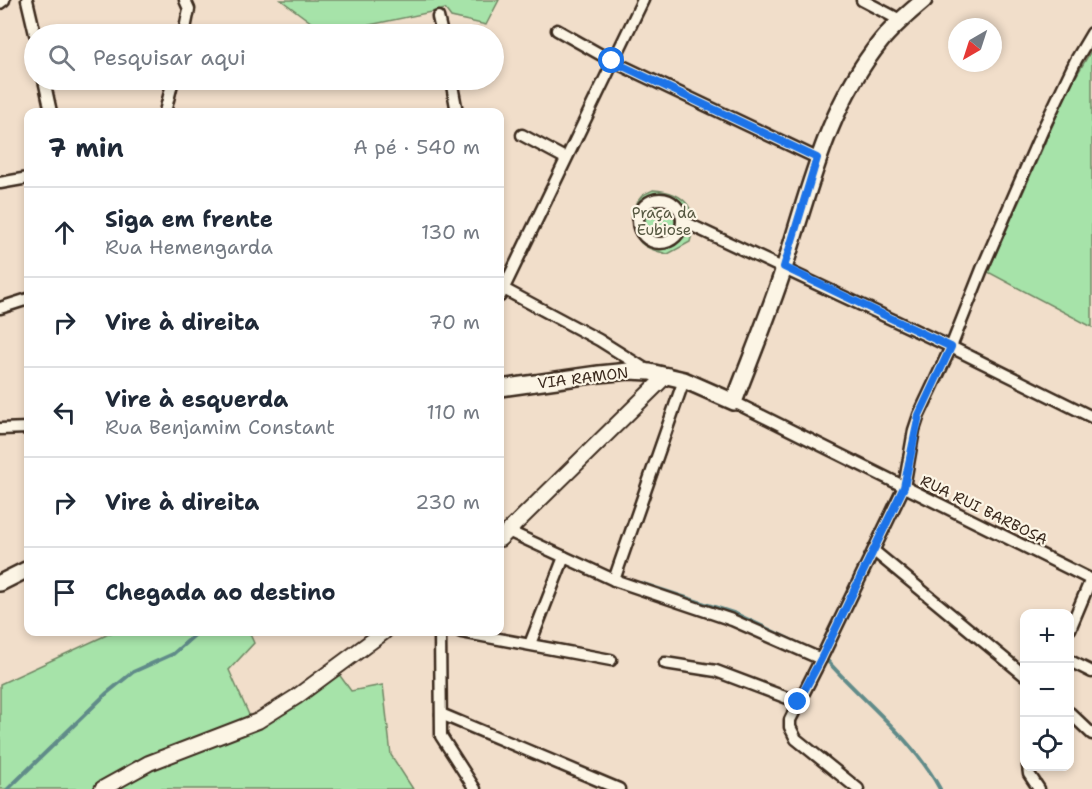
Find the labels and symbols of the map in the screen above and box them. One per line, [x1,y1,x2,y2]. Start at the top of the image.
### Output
north arrow [948,18,1002,72]
route start [598,47,624,73]
park label: Praça da Eubiose [632,203,697,240]
street label: VIA RAMON [536,363,630,393]
street label: RUA RUI BARBOSA [917,471,1051,550]
route end [784,688,810,714]

